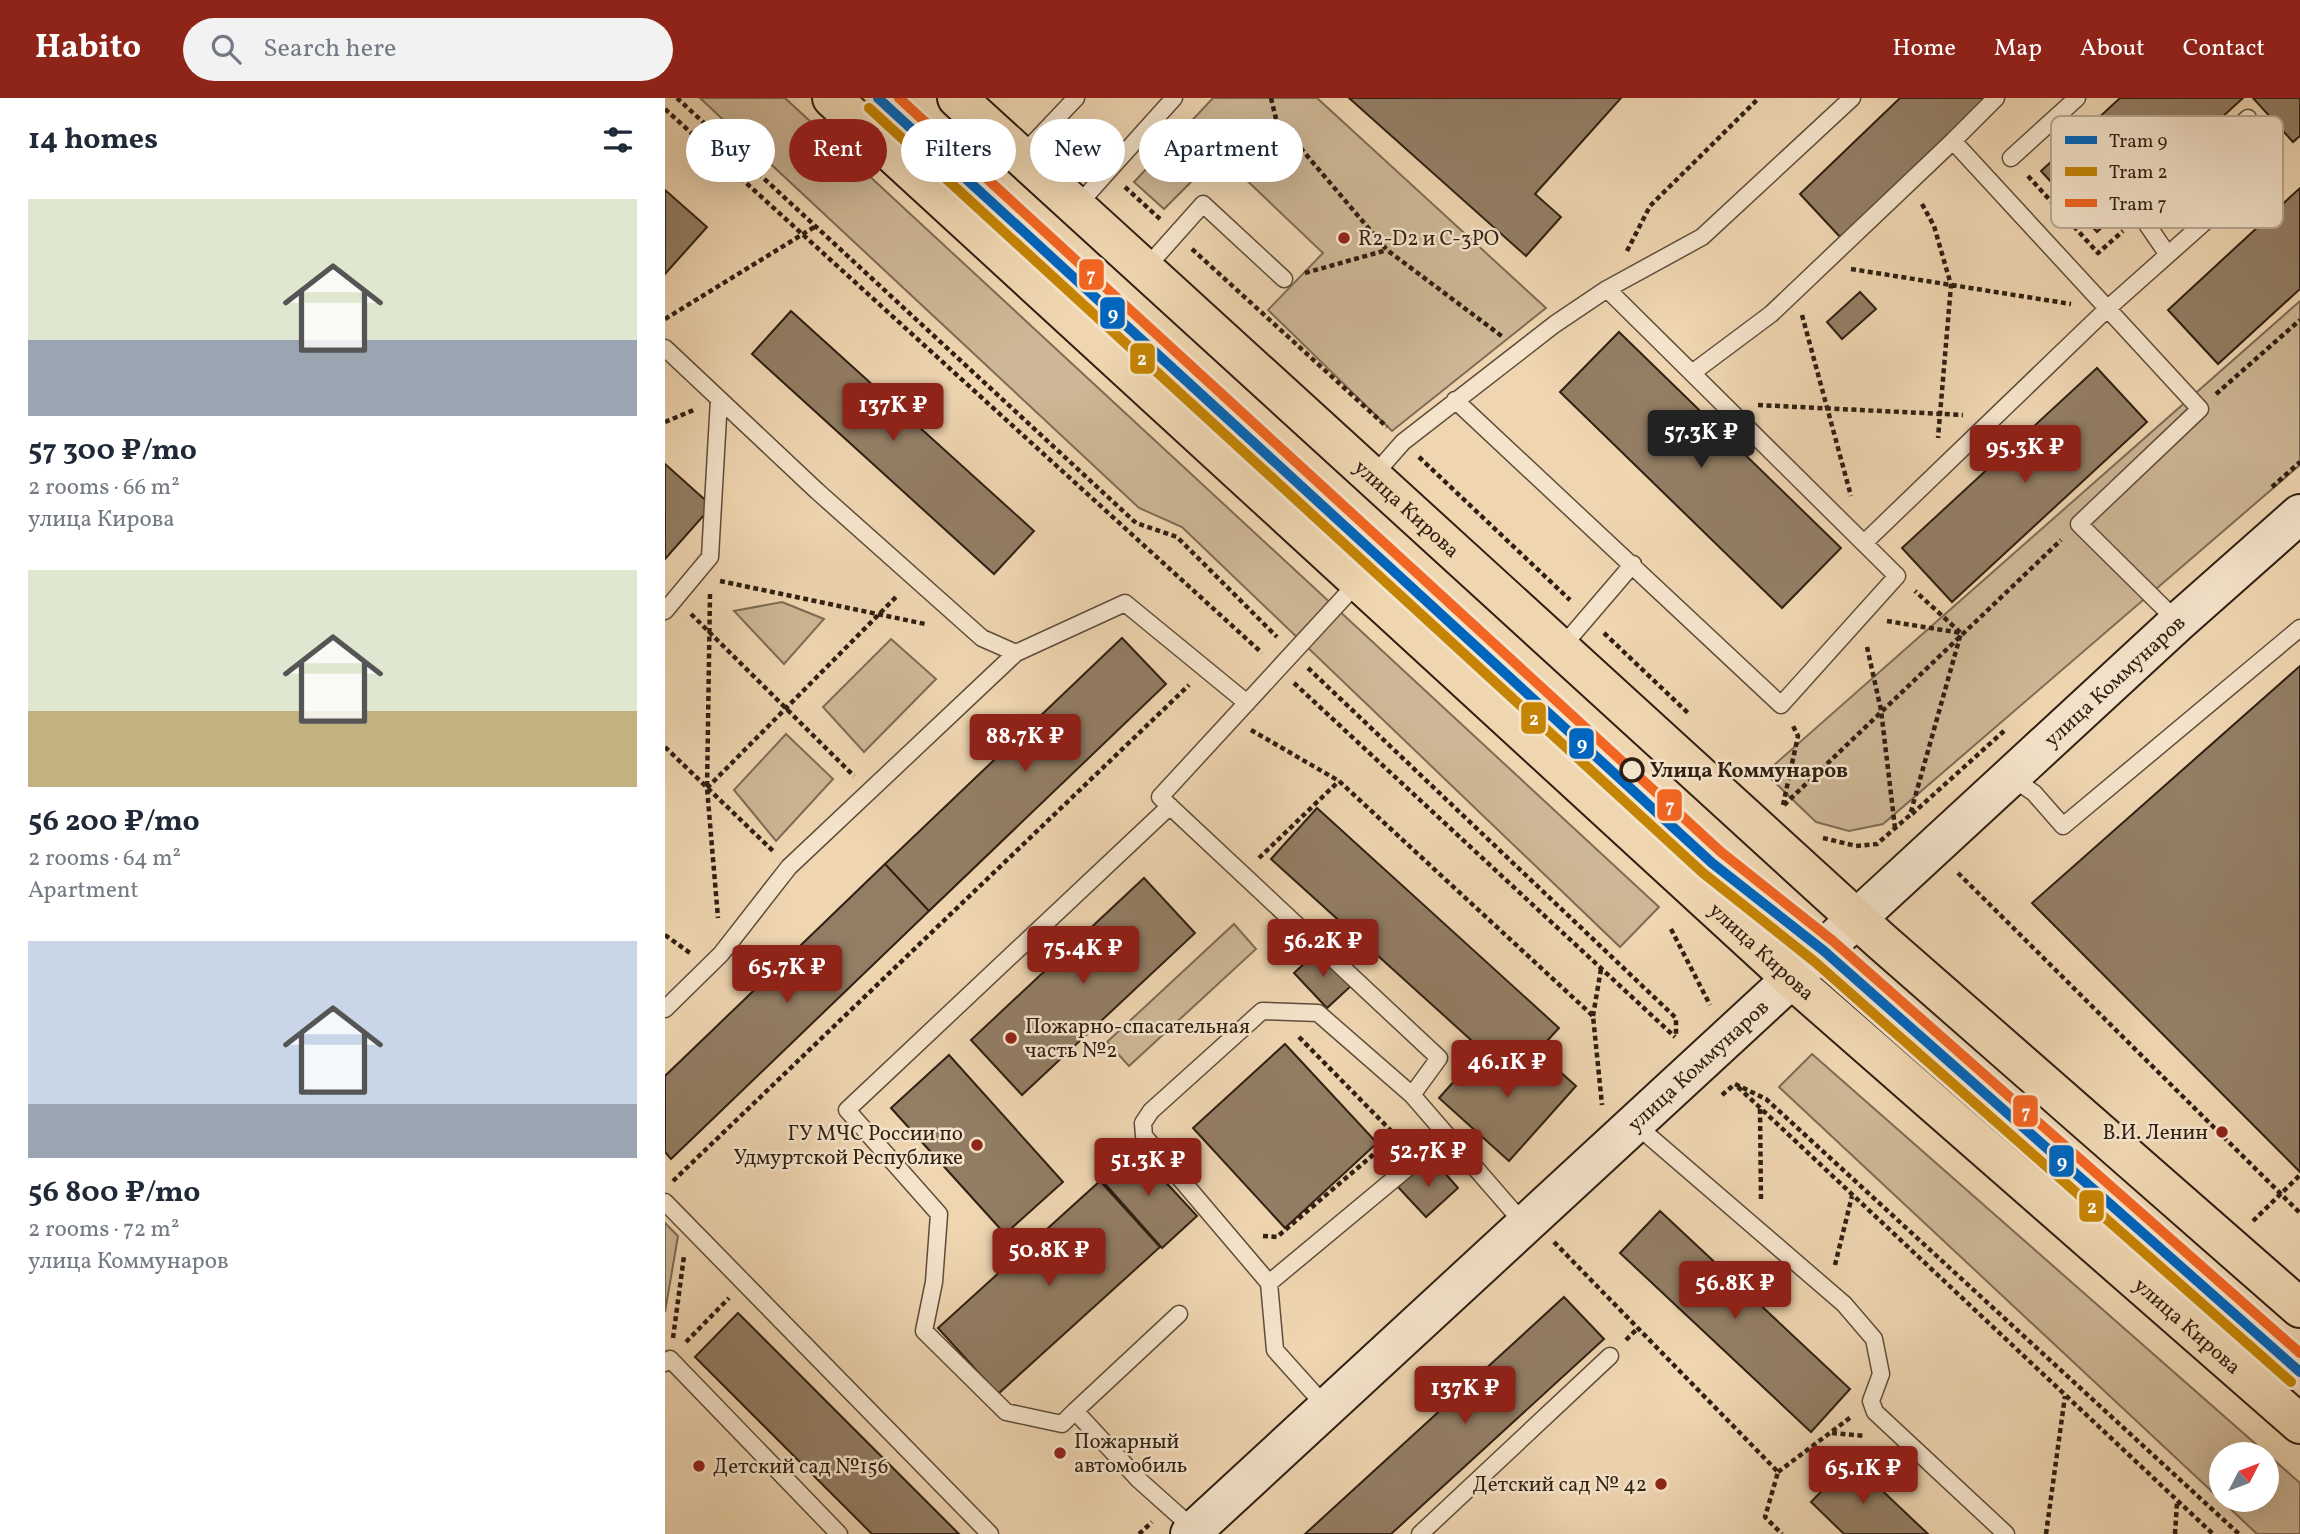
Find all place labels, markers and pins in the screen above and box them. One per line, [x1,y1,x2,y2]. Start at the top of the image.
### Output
place label: R2-D2 и C-3PO [1358,225,1499,254]
marker: R2-D2 и C-3PO [1336,230,1352,246]
pin: 137K ₽ [836,384,950,443]
pin: 57.3K ₽ [1636,410,1766,470]
pin: 95.3K ₽ [1960,426,2090,485]
pin: 88.7K ₽ [960,714,1090,774]
place label: Улица Коммунаров [1650,757,1848,786]
marker: Улица Коммунаров [1620,758,1644,782]
pin: 56.2K ₽ [1258,920,1388,979]
pin: 75.4K ₽ [1018,926,1148,986]
pin: 65.7K ₽ [722,946,852,1005]
place label: Пожарно-спасательная часть №2 [1025,1013,1250,1066]
marker: Пожарно-спасательная часть №2 [1003,1030,1019,1046]
pin: 46.1K ₽ [1442,1040,1572,1100]
place label: В.И. Ленин [2102,1119,2208,1148]
place label: ГУ МЧС России по Удмуртской Республике [734,1120,963,1173]
marker: В.И. Ленин [2214,1124,2230,1140]
pin: 52.7K ₽ [1363,1130,1493,1189]
marker: ГУ МЧС России по Удмуртской Республике [969,1137,985,1153]
pin: 51.3K ₽ [1083,1138,1213,1198]
pin: 50.8K ₽ [984,1228,1114,1288]
pin: 56.8K ₽ [1670,1262,1800,1321]
pin: 137K ₽ [1408,1366,1522,1426]
place label: Пожарный автомобиль [1074,1428,1187,1481]
marker: Пожарный автомобиль [1052,1445,1068,1461]
pin: 65.1K ₽ [1798,1446,1928,1506]
place label: Детский сад №156 [713,1453,888,1482]
marker: Детский сад №156 [691,1458,707,1474]
place label: Детский сад № 42 [1473,1471,1647,1500]
marker: Детский сад № 42 [1653,1476,1669,1492]

